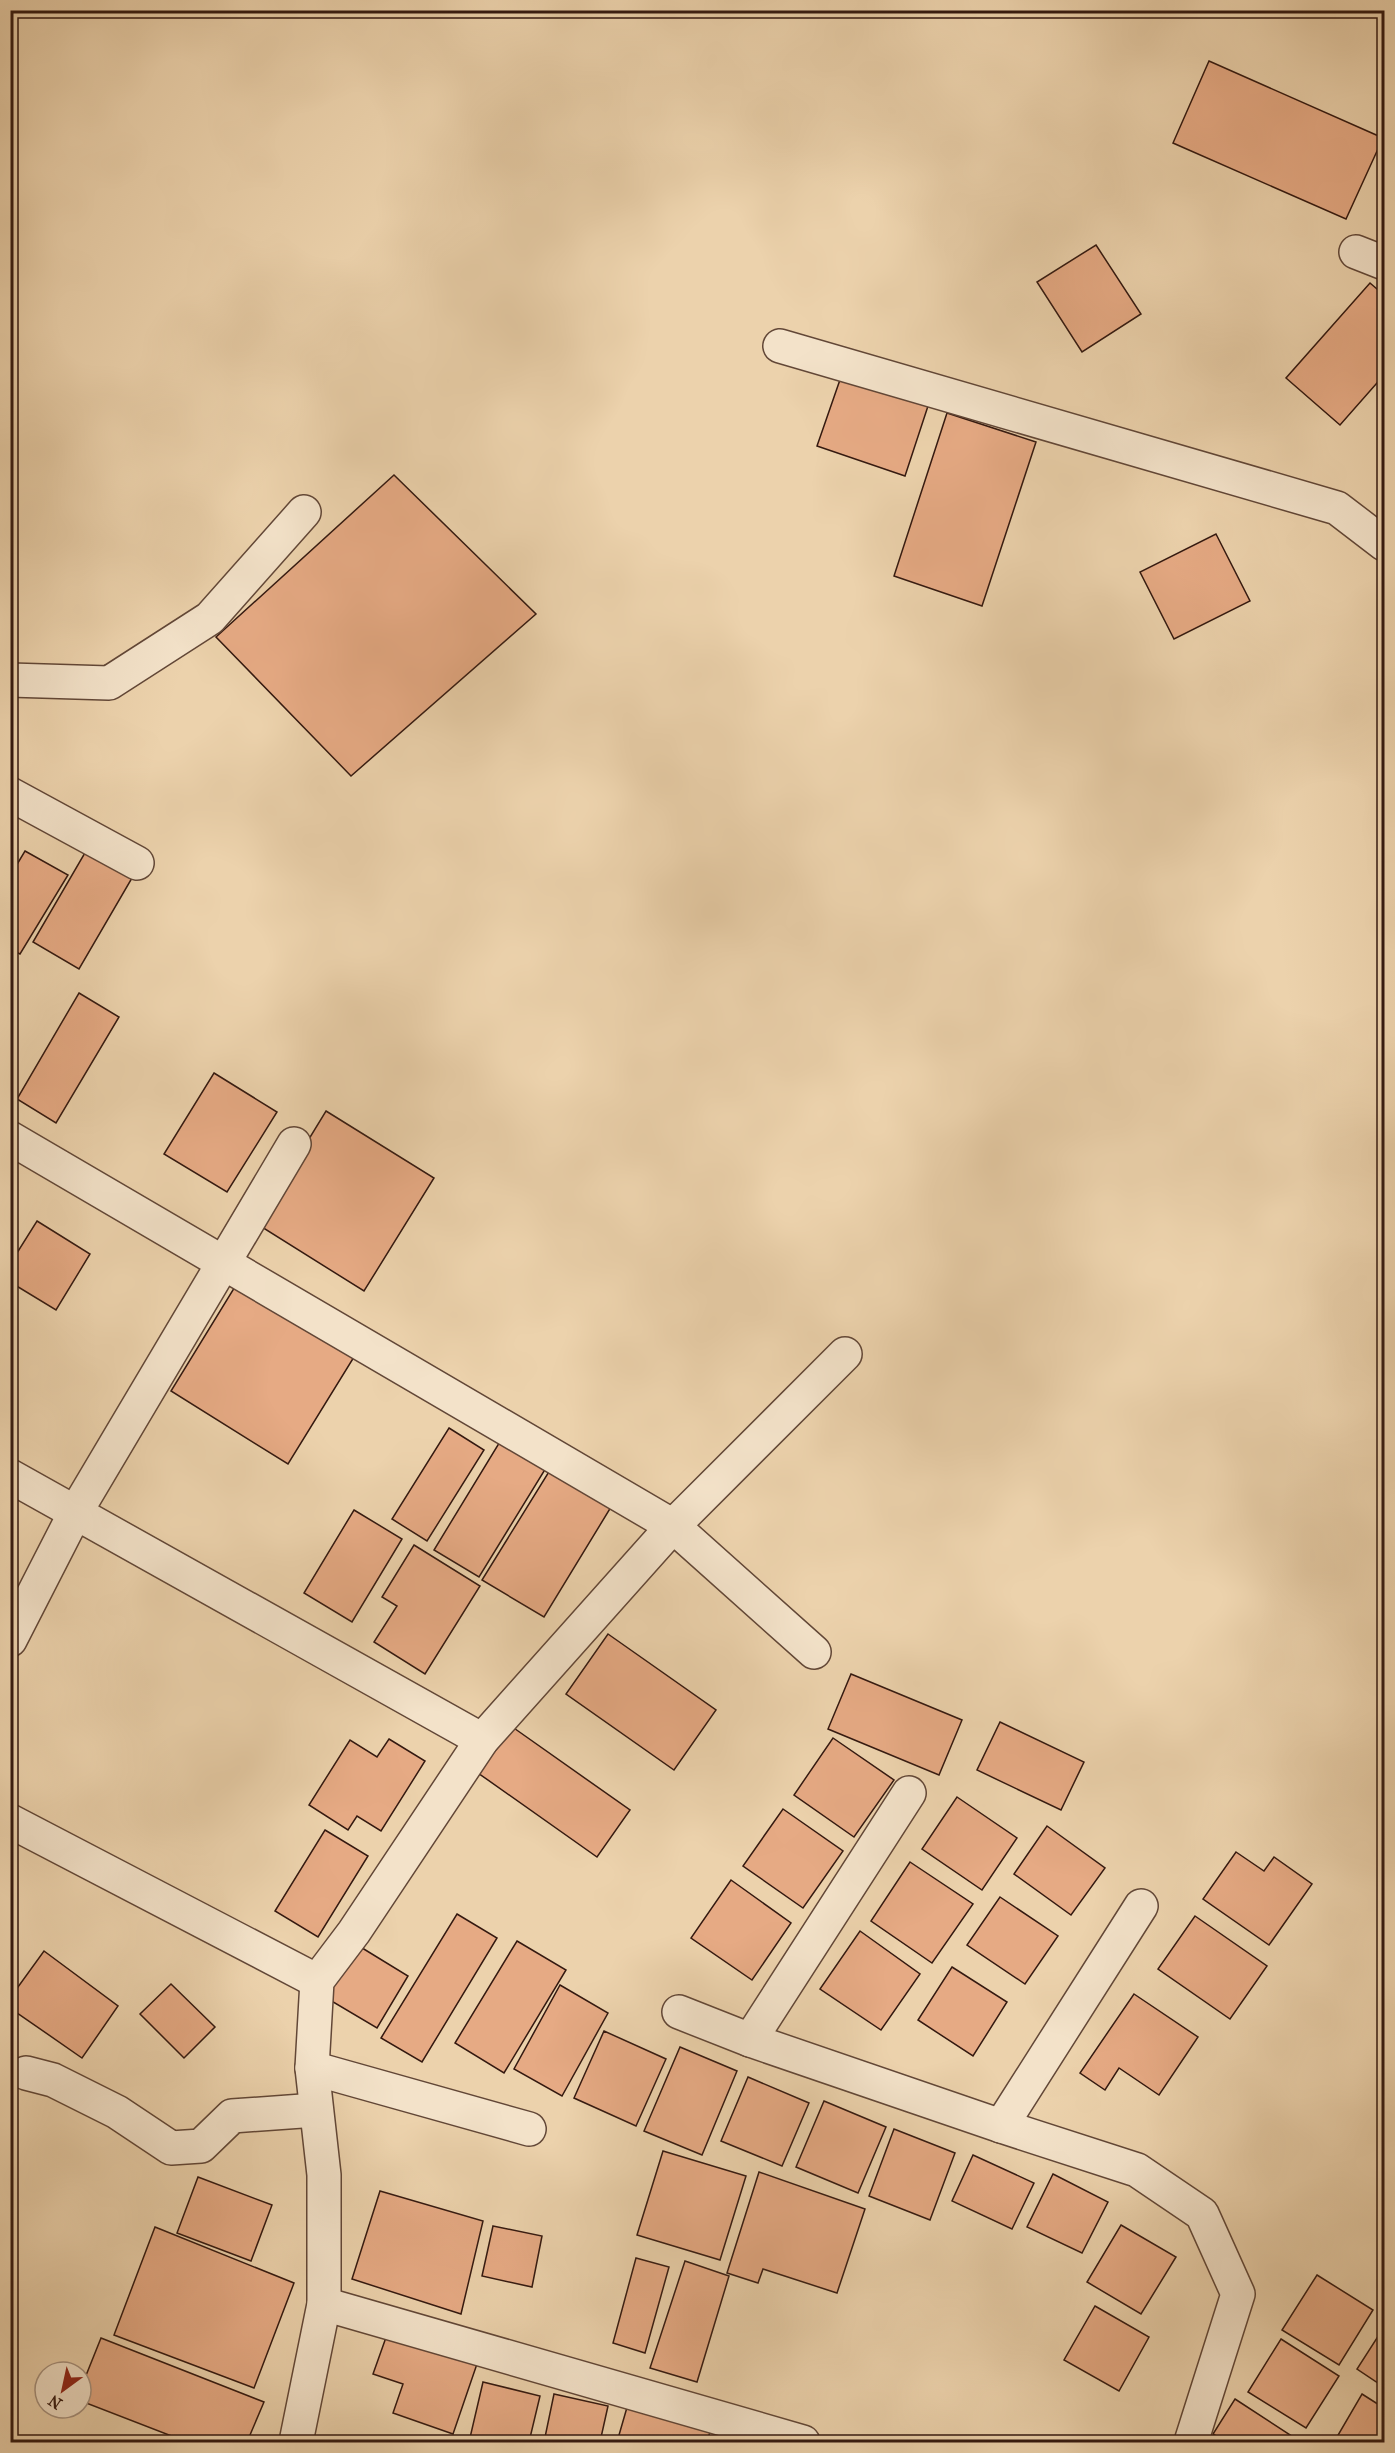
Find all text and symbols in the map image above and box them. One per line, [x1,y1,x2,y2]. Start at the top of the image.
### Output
north arrow [33,2360,93,2420]
text: N [44,2390,65,2413]

